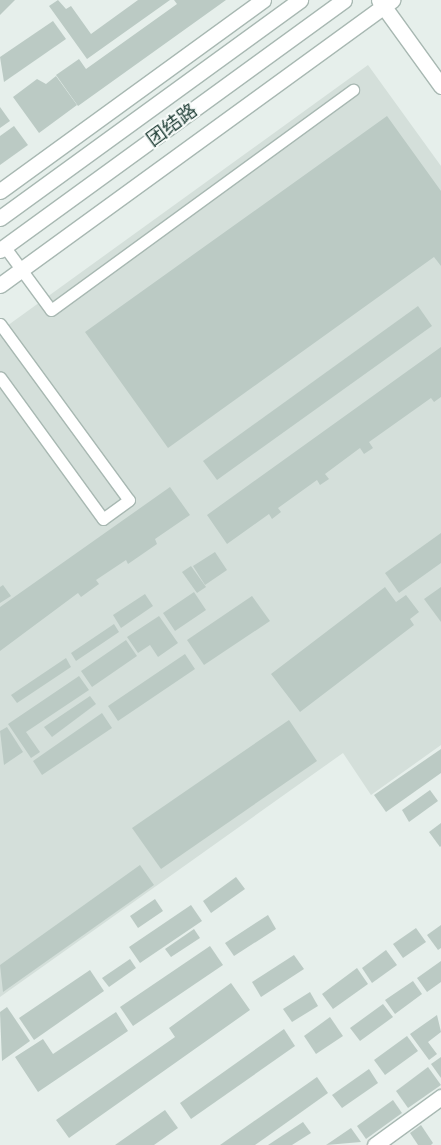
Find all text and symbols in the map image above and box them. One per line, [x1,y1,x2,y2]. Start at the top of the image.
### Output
street label: 团结路 [142,99,202,151]

